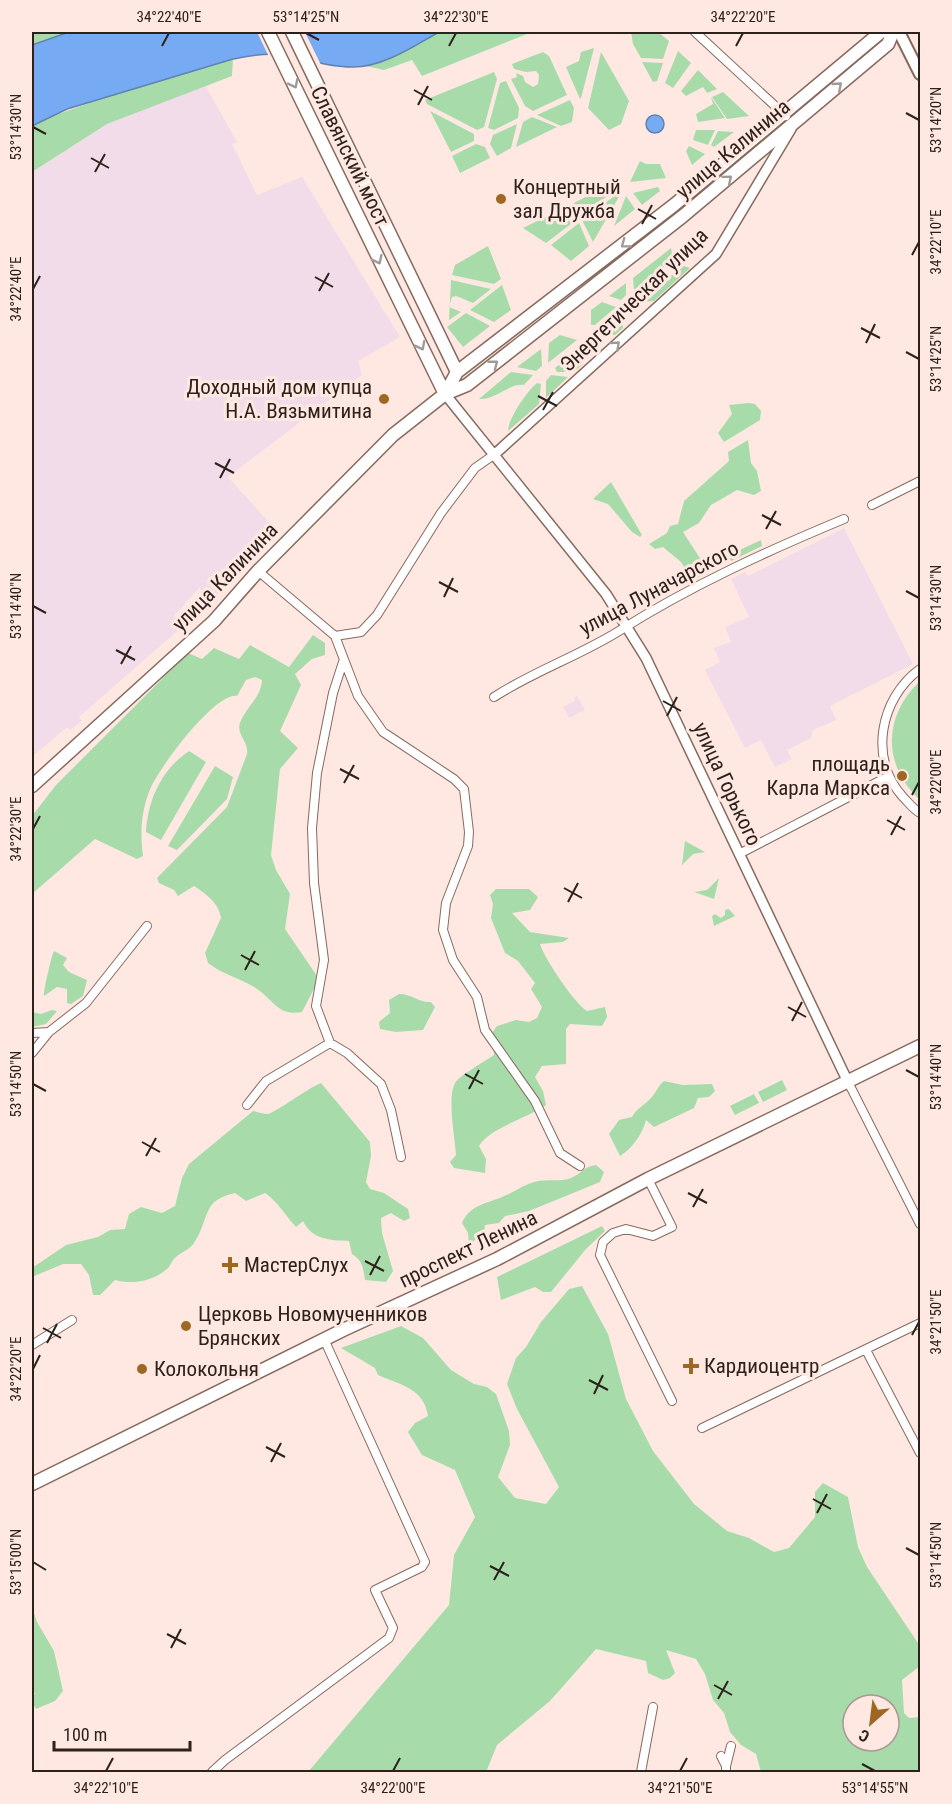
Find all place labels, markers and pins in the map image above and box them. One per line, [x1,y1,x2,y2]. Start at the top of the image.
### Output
place label: Концертный зал Дружба [513,175,621,223]
marker: Концертный зал Дружба [494,192,508,206]
place label: Доходный дом купца Н.А. Вязьмитина [186,375,372,423]
marker: Доходный дом купца Н.А. Вязьмитина [377,392,391,406]
place label: площадь Карла Маркса [766,752,890,800]
marker: площадь Карла Маркса [895,769,909,783]
place label: МастерСлух [244,1253,349,1277]
marker: МастерСлух [221,1256,239,1274]
place label: Церковь Новомученников Брянских [198,1302,427,1350]
marker: Церковь Новомученников Брянских [179,1319,193,1333]
place label: Кардиоцентр [704,1354,819,1378]
place label: Колокольня [154,1357,259,1381]
marker: Кардиоцентр [682,1357,700,1375]
marker: Колокольня [135,1362,149,1376]

